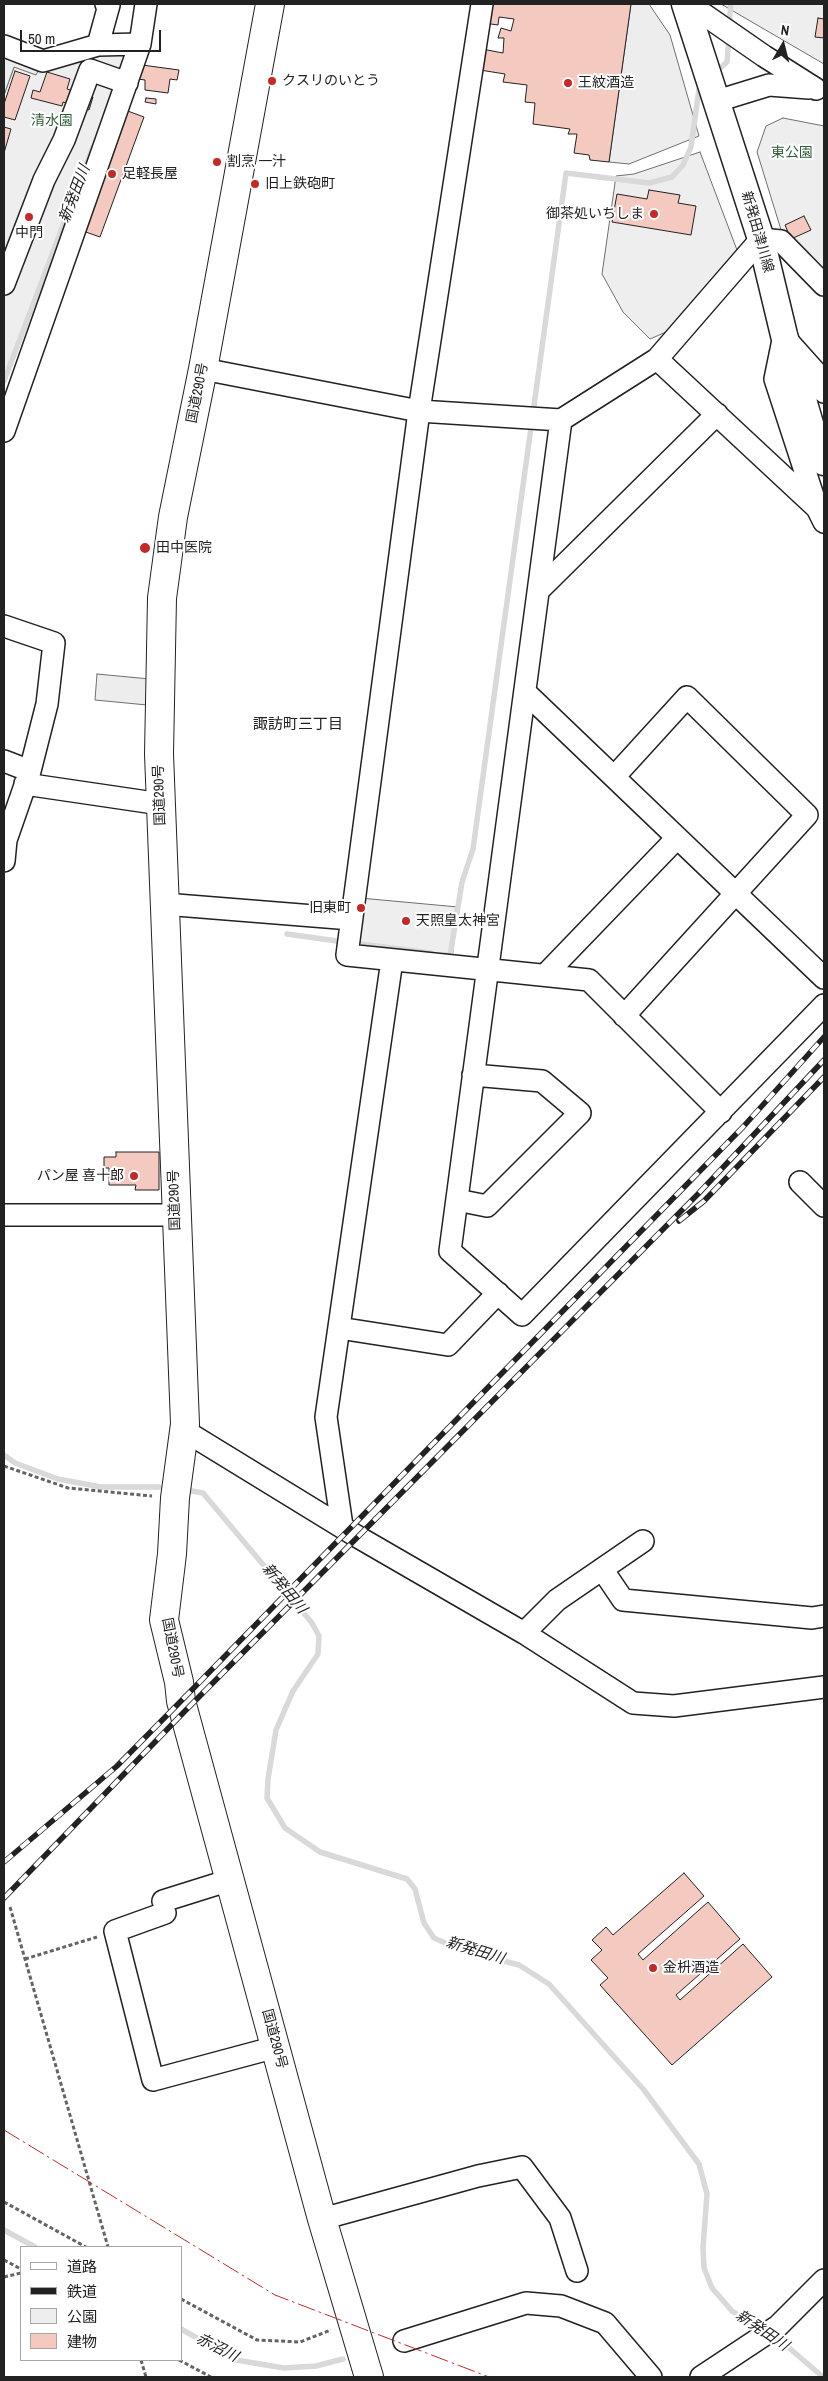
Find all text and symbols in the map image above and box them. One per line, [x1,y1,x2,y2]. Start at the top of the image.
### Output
scale bar [22,20,164,52]
north arrow [758,20,808,70]
text: N [780,21,790,40]
text: 50 m [28,28,55,49]
place label: クスリのいとう [282,73,380,89]
marker: クスリのいとう [266,75,278,87]
place label: 王紋酒造 [578,75,634,91]
marker: 王紋酒造 [562,77,574,89]
park label: 清水園 [31,113,73,129]
park label: 東公園 [771,145,813,161]
place label: 割烹 一汁 [227,154,286,170]
marker: 割烹 一汁 [211,156,223,168]
water label: 新発田川 [56,163,94,225]
place label: 足軽長屋 [122,166,178,182]
marker: 足軽長屋 [106,168,118,180]
place label: 旧上鉄砲町 [265,176,335,192]
marker: 旧上鉄砲町 [249,178,261,190]
street label: 新発田津川線 [737,189,777,275]
place label: 御茶処いちしま [546,206,644,222]
marker: 御茶処いちしま [648,208,660,220]
marker: 中門 [23,211,35,223]
place label: 中門 [15,225,43,241]
street label: 国道290号 [184,361,212,425]
place label: 田中医院 [156,540,212,556]
marker: 田中医院 [138,541,152,555]
district label: 諏訪町三丁目 [253,716,343,734]
street label: 国道290号 [151,764,169,826]
place label: 旧東町 [309,900,351,916]
marker: 旧東町 [355,902,367,914]
place label: 天照皇太神宮 [416,913,500,929]
marker: 天照皇太神宮 [400,915,412,927]
place label: パン屋 喜十郎 [37,1168,124,1184]
street label: 国道290号 [166,1169,184,1231]
marker: パン屋 喜十郎 [128,1170,140,1182]
water label: 新発田川 [258,1560,310,1618]
street label: 国道290号 [158,1616,186,1680]
water label: 新発田川 [444,1934,506,1968]
place label: 金枡酒造 [663,1960,719,1976]
marker: 金枡酒造 [647,1962,659,1974]
street label: 国道290号 [258,2007,290,2071]
legend [20,2246,182,2361]
text: 道路 [67,2256,97,2277]
text: 鉄道 [67,2281,97,2302]
text: 公園 [67,2306,97,2327]
water label: 新発田川 [732,2307,792,2355]
water label: 赤沼川 [193,2330,241,2366]
text: 建物 [67,2331,97,2352]

